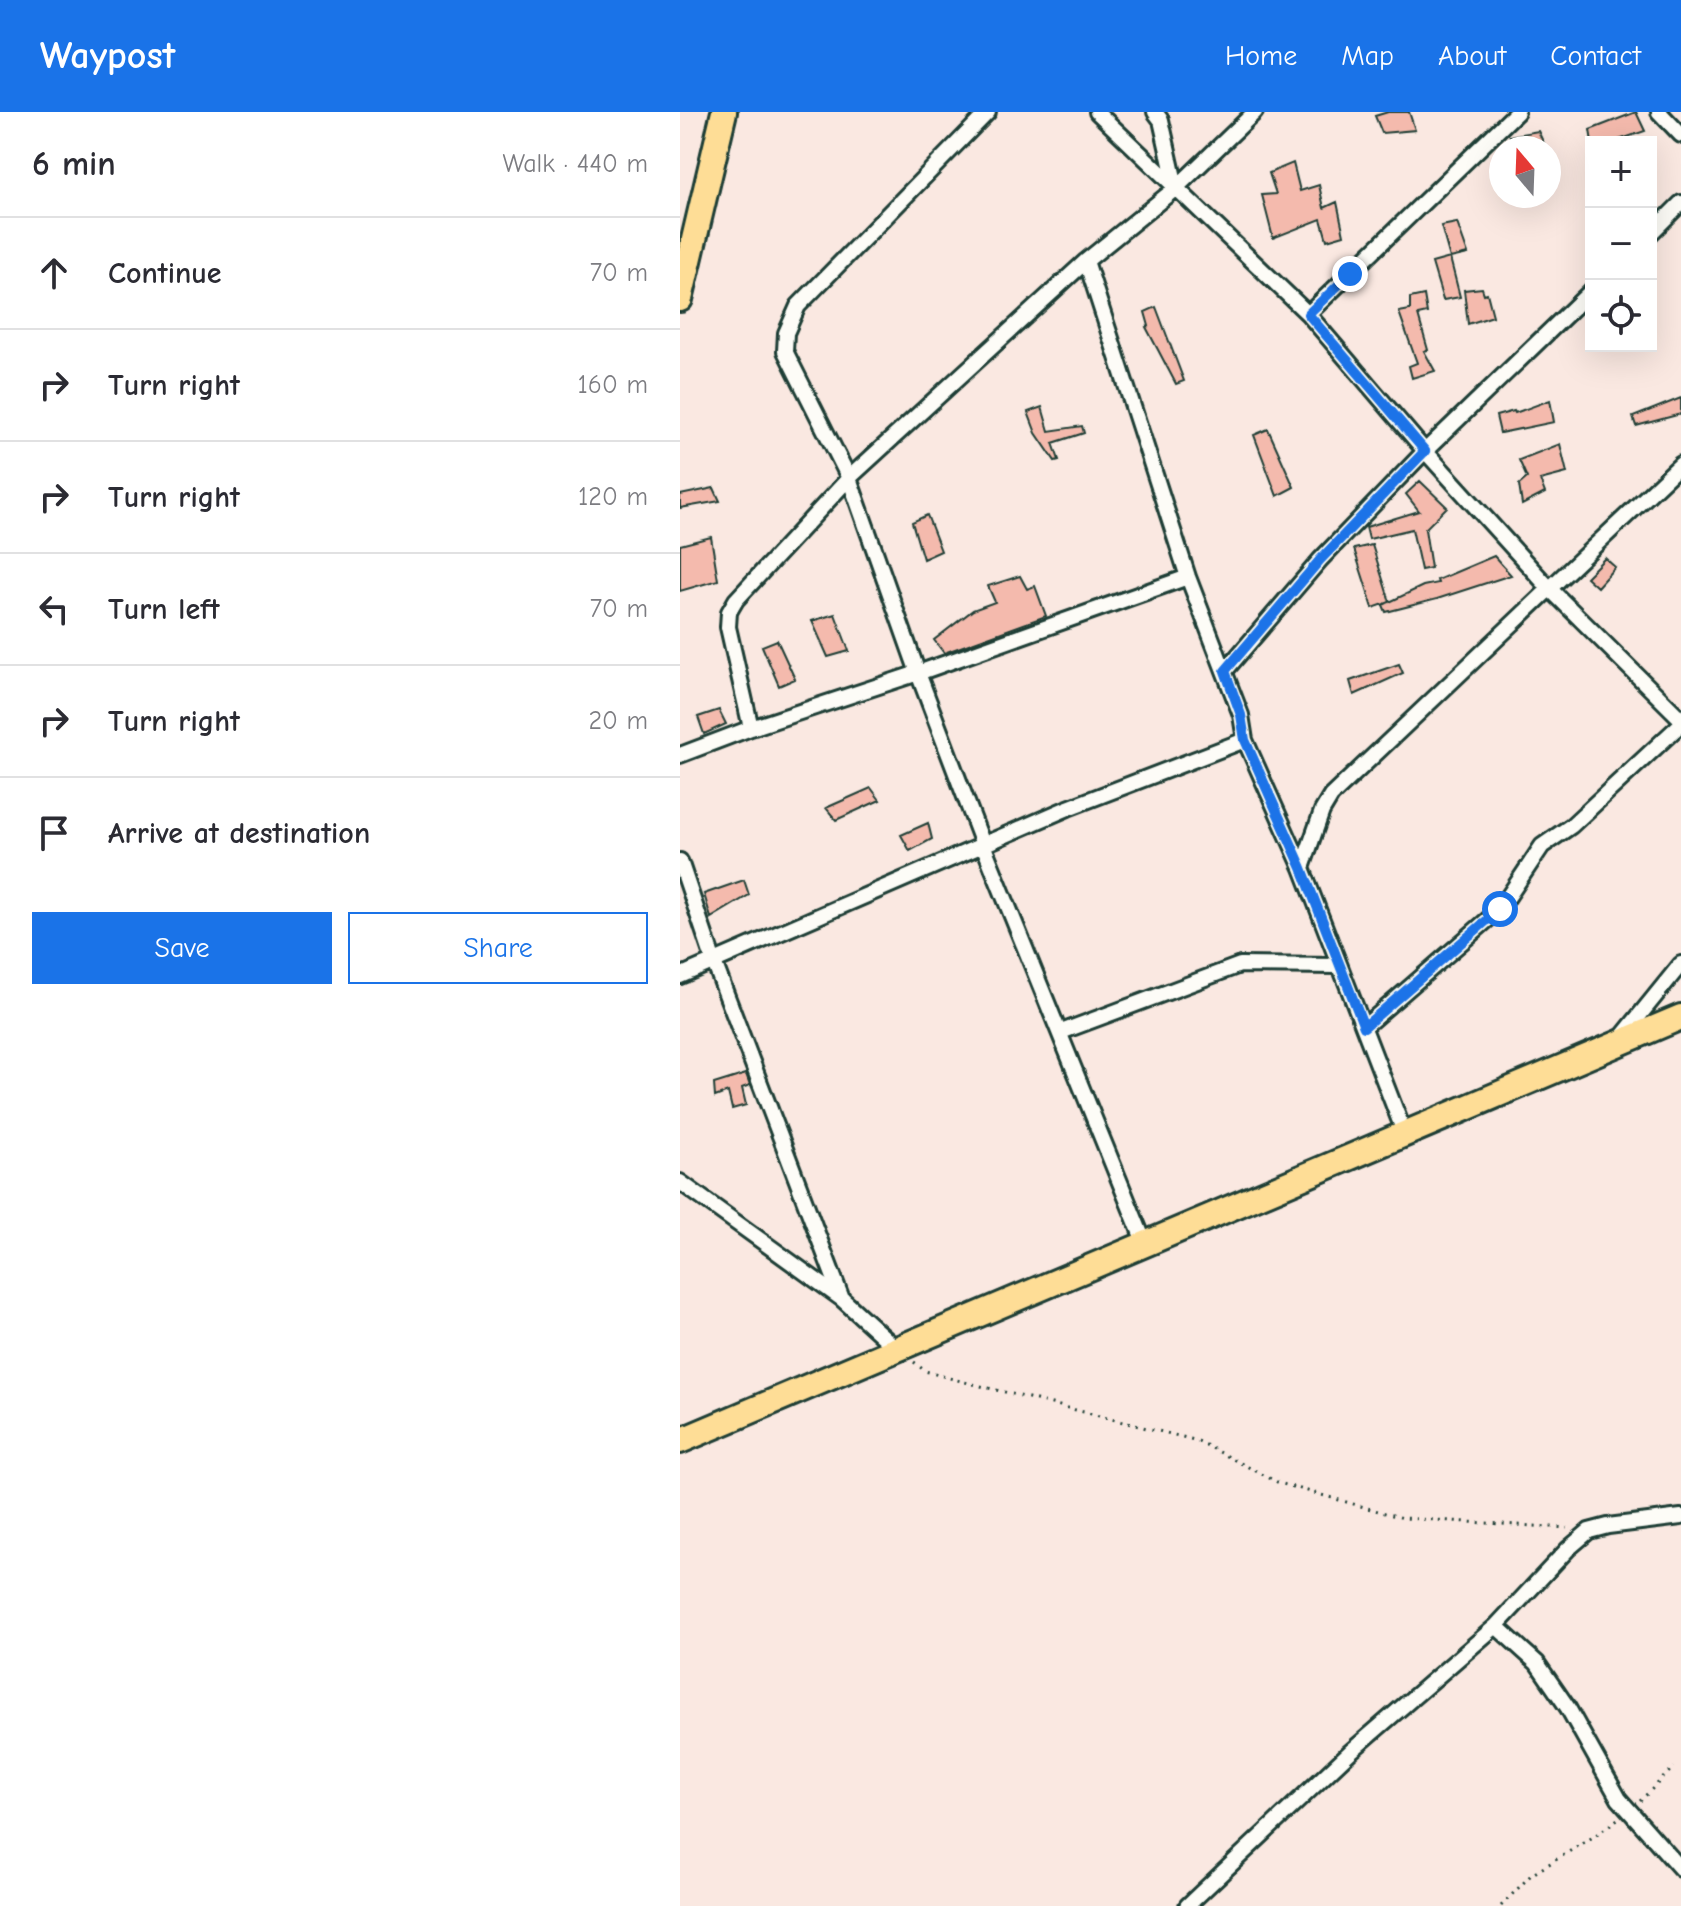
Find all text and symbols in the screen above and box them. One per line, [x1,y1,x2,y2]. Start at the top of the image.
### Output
text: Waypost [40,34,175,78]
text: Home [1225,40,1297,72]
text: Map [1341,40,1394,72]
text: About [1438,40,1506,72]
text: Contact [1550,40,1641,72]
north arrow [1489,136,1561,208]
map controls [1585,136,1657,352]
button: + [1585,136,1657,208]
text: 6 min [32,144,116,184]
text: Walk · 440 m [502,149,648,179]
button: − [1585,208,1657,280]
icon: ahead [32,251,76,295]
text: Continue [108,256,222,291]
route end [1332,256,1368,292]
text: 70 m [590,258,648,288]
button: locate [1585,280,1657,352]
icon: right [32,363,76,407]
text: Turn right [108,368,240,403]
text: 160 m [578,370,648,400]
icon: right [32,475,76,519]
text: Turn right [108,480,240,515]
text: 120 m [578,482,648,512]
icon: left [32,587,76,631]
text: Turn left [108,592,220,627]
text: 70 m [590,594,648,624]
icon: right [32,699,76,743]
text: Turn right [108,704,240,739]
text: 20 m [588,706,648,736]
icon: arrive [32,811,76,855]
text: Arrive at destination [108,816,370,851]
route start [1482,891,1518,927]
button: Save [32,912,332,984]
button: Share [348,912,648,984]

